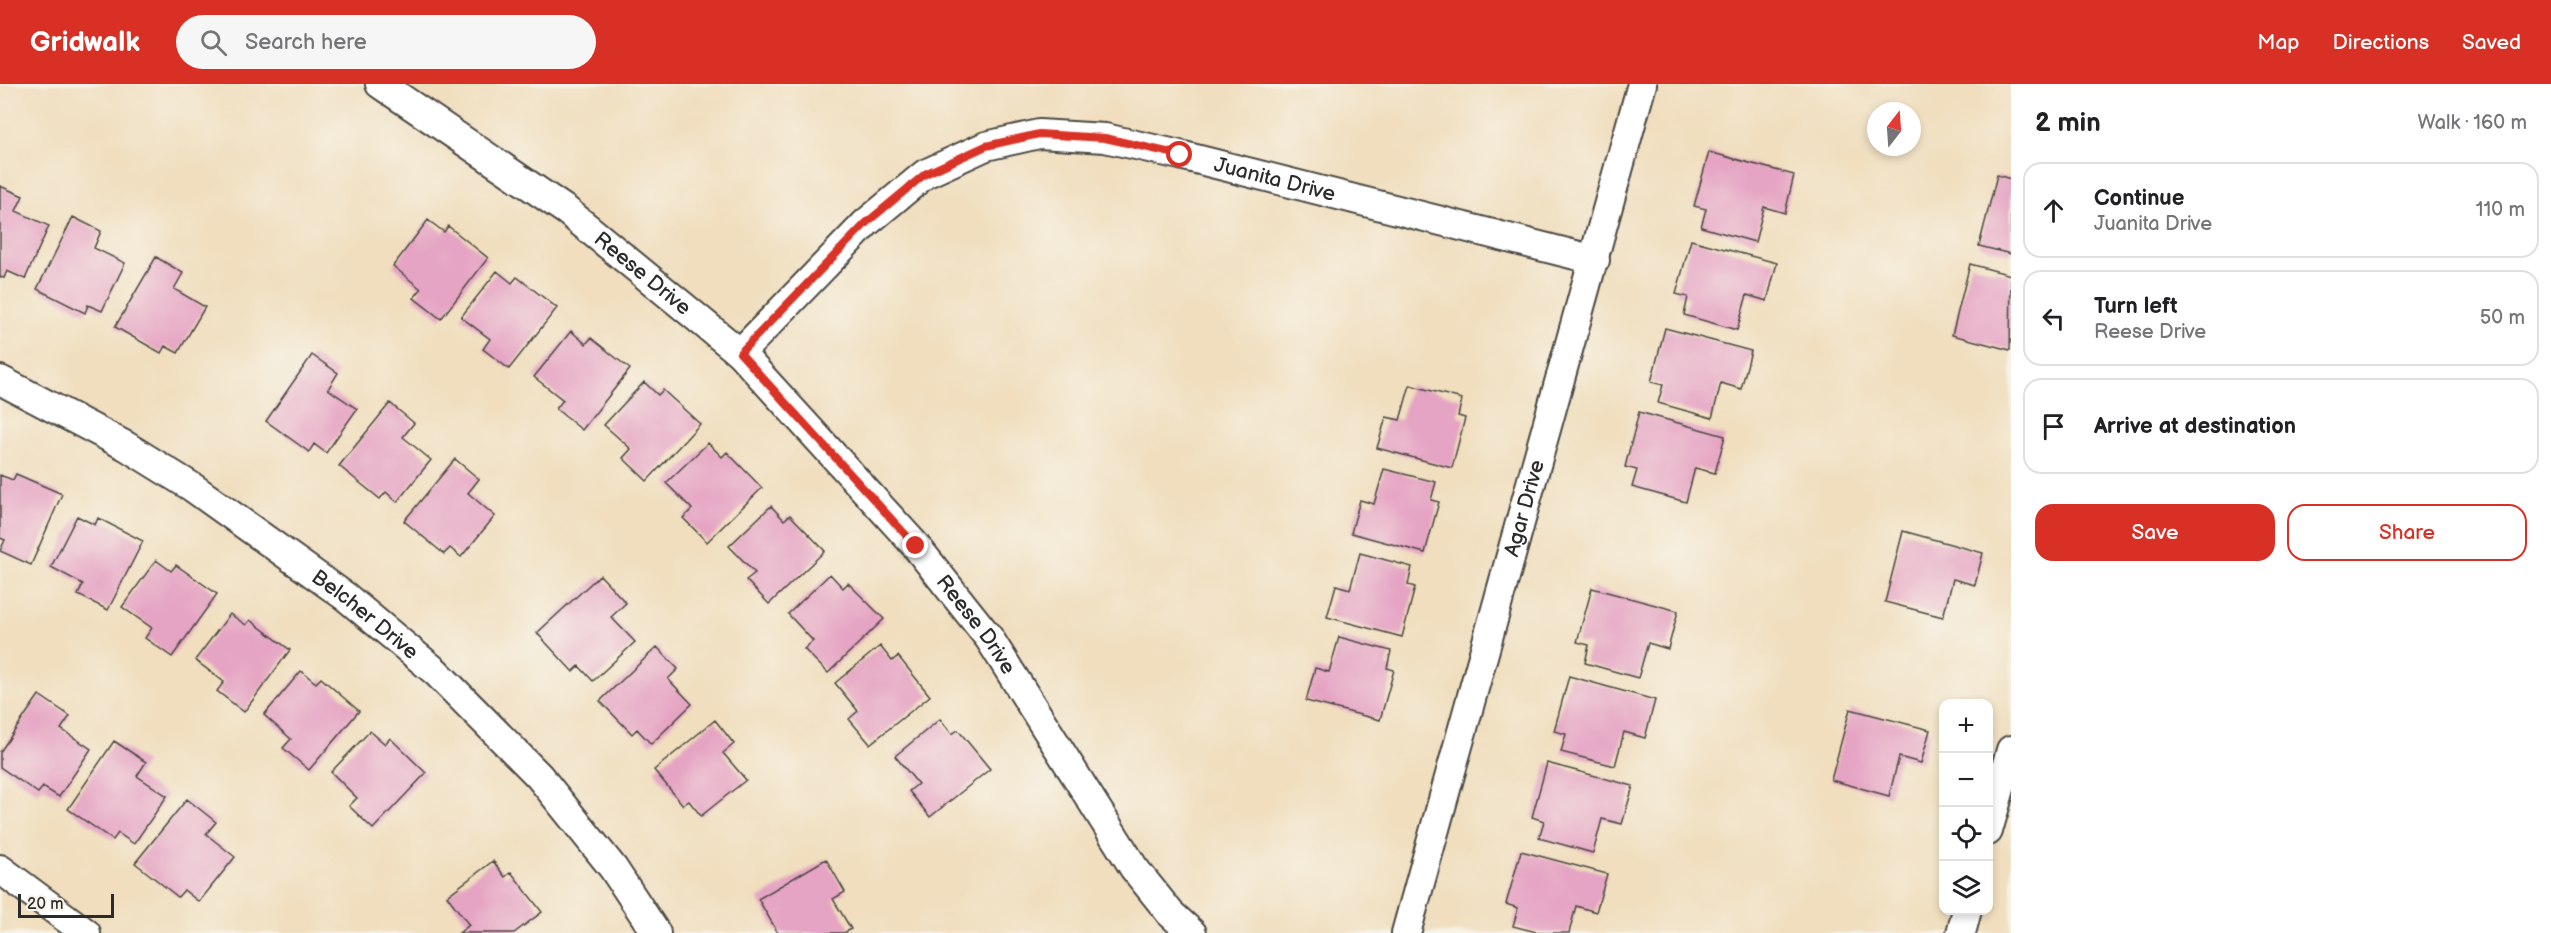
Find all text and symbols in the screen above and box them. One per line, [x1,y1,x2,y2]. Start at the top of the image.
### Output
search box [176,15,596,69]
text: Gridwalk [30,26,140,59]
icon: search [197,26,230,59]
text: Search here [245,29,367,56]
text: Map [2257,30,2300,55]
text: Directions [2333,30,2429,55]
text: Saved [2462,30,2521,55]
north arrow [1867,102,1921,156]
text: 2 min [2035,108,2101,139]
text: Walk · 160 m [2418,111,2527,135]
route start [1166,141,1192,167]
street label: Juanita Drive [1212,152,1338,206]
text: Continue [2094,185,2184,212]
icon: ahead [2037,194,2070,227]
text: 110 m [2476,198,2525,222]
text: Juanita Drive [2094,212,2212,236]
street label: Reese Drive [589,226,696,320]
text: Turn left [2094,293,2178,320]
icon: left [2037,302,2070,335]
text: 50 m [2480,306,2525,330]
text: Reese Drive [2094,320,2206,344]
icon: arrive [2037,410,2070,443]
text: Arrive at destination [2094,413,2296,440]
street label: Agar Drive [1499,457,1549,559]
button: Save [2035,504,2275,561]
button: Share [2287,504,2527,561]
route end [902,532,928,558]
street label: Belcher Drive [307,564,424,665]
street label: Reese Drive [931,570,1021,679]
map controls [1939,699,1993,915]
button: + [1939,699,1993,753]
button: − [1939,753,1993,807]
button: locate [1939,807,1993,861]
button: layers [1939,861,1993,915]
scale bar [18,891,114,918]
text: 20 m [27,895,63,914]

